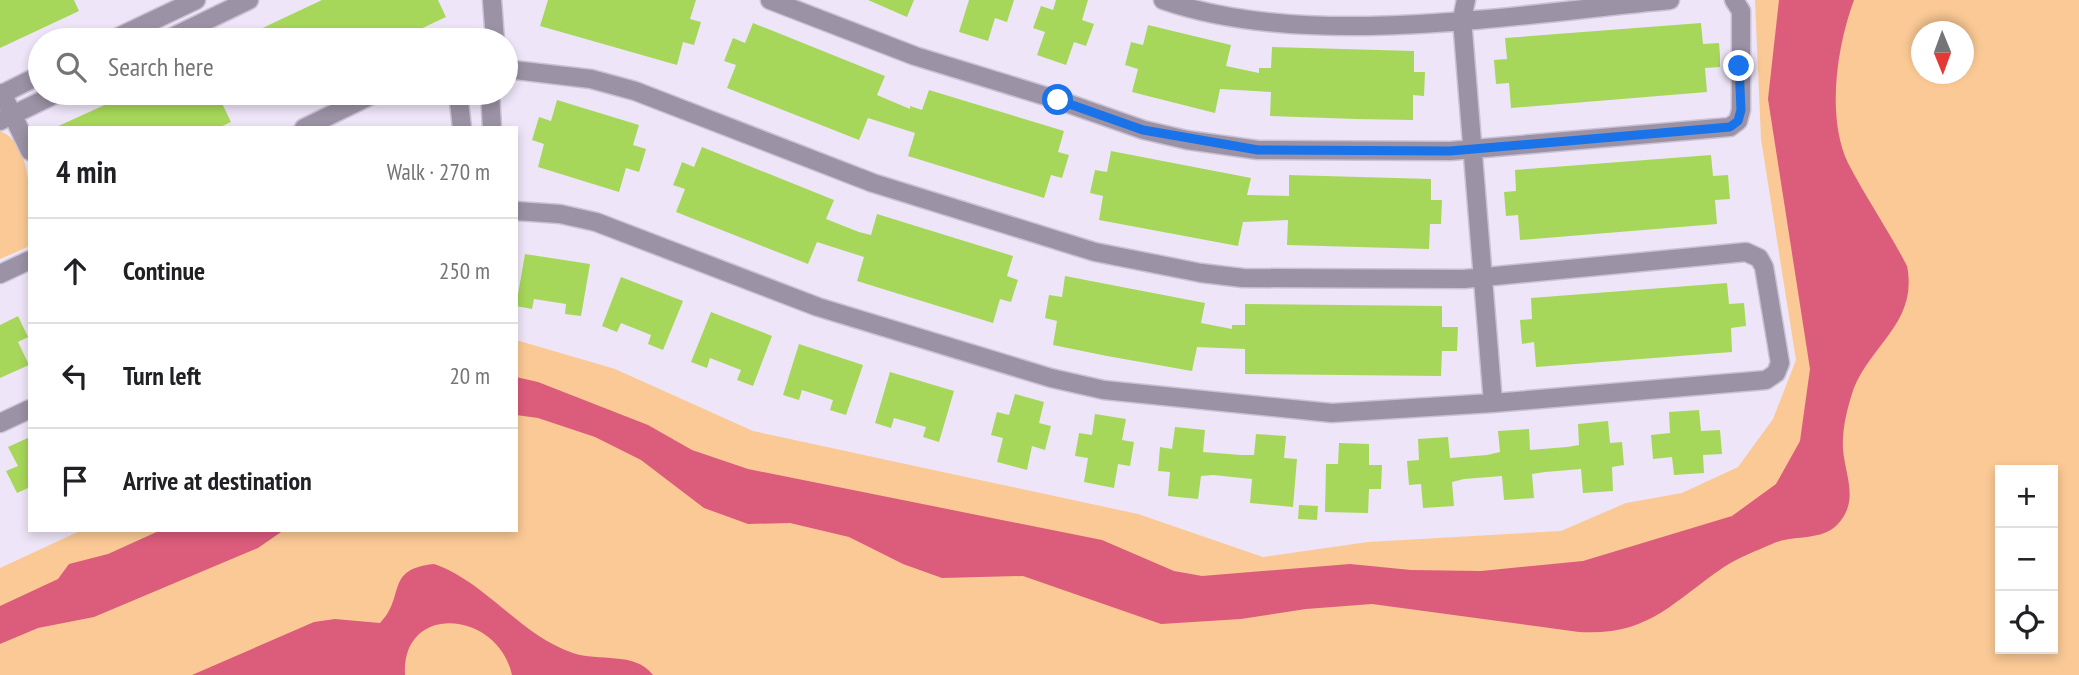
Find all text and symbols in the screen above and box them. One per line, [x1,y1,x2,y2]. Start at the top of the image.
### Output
north arrow [1911,21,1974,84]
search box [28,28,518,105]
icon: search [52,48,90,86]
text: Search here [108,50,214,83]
route end [1723,50,1754,81]
route start [1042,84,1073,115]
text: 4 min [56,152,117,191]
text: Walk · 270 m [387,157,490,186]
icon: ahead [56,252,94,290]
text: Continue [123,254,205,287]
text: 250 m [439,256,490,285]
icon: left [56,357,94,395]
text: Turn left [123,359,201,392]
text: 20 m [449,361,490,390]
icon: arrive [56,462,94,500]
text: Arrive at destination [123,464,312,497]
map controls [1995,465,2058,654]
button: + [1995,465,2058,528]
button: − [1995,528,2058,591]
button: locate [1995,591,2058,654]

